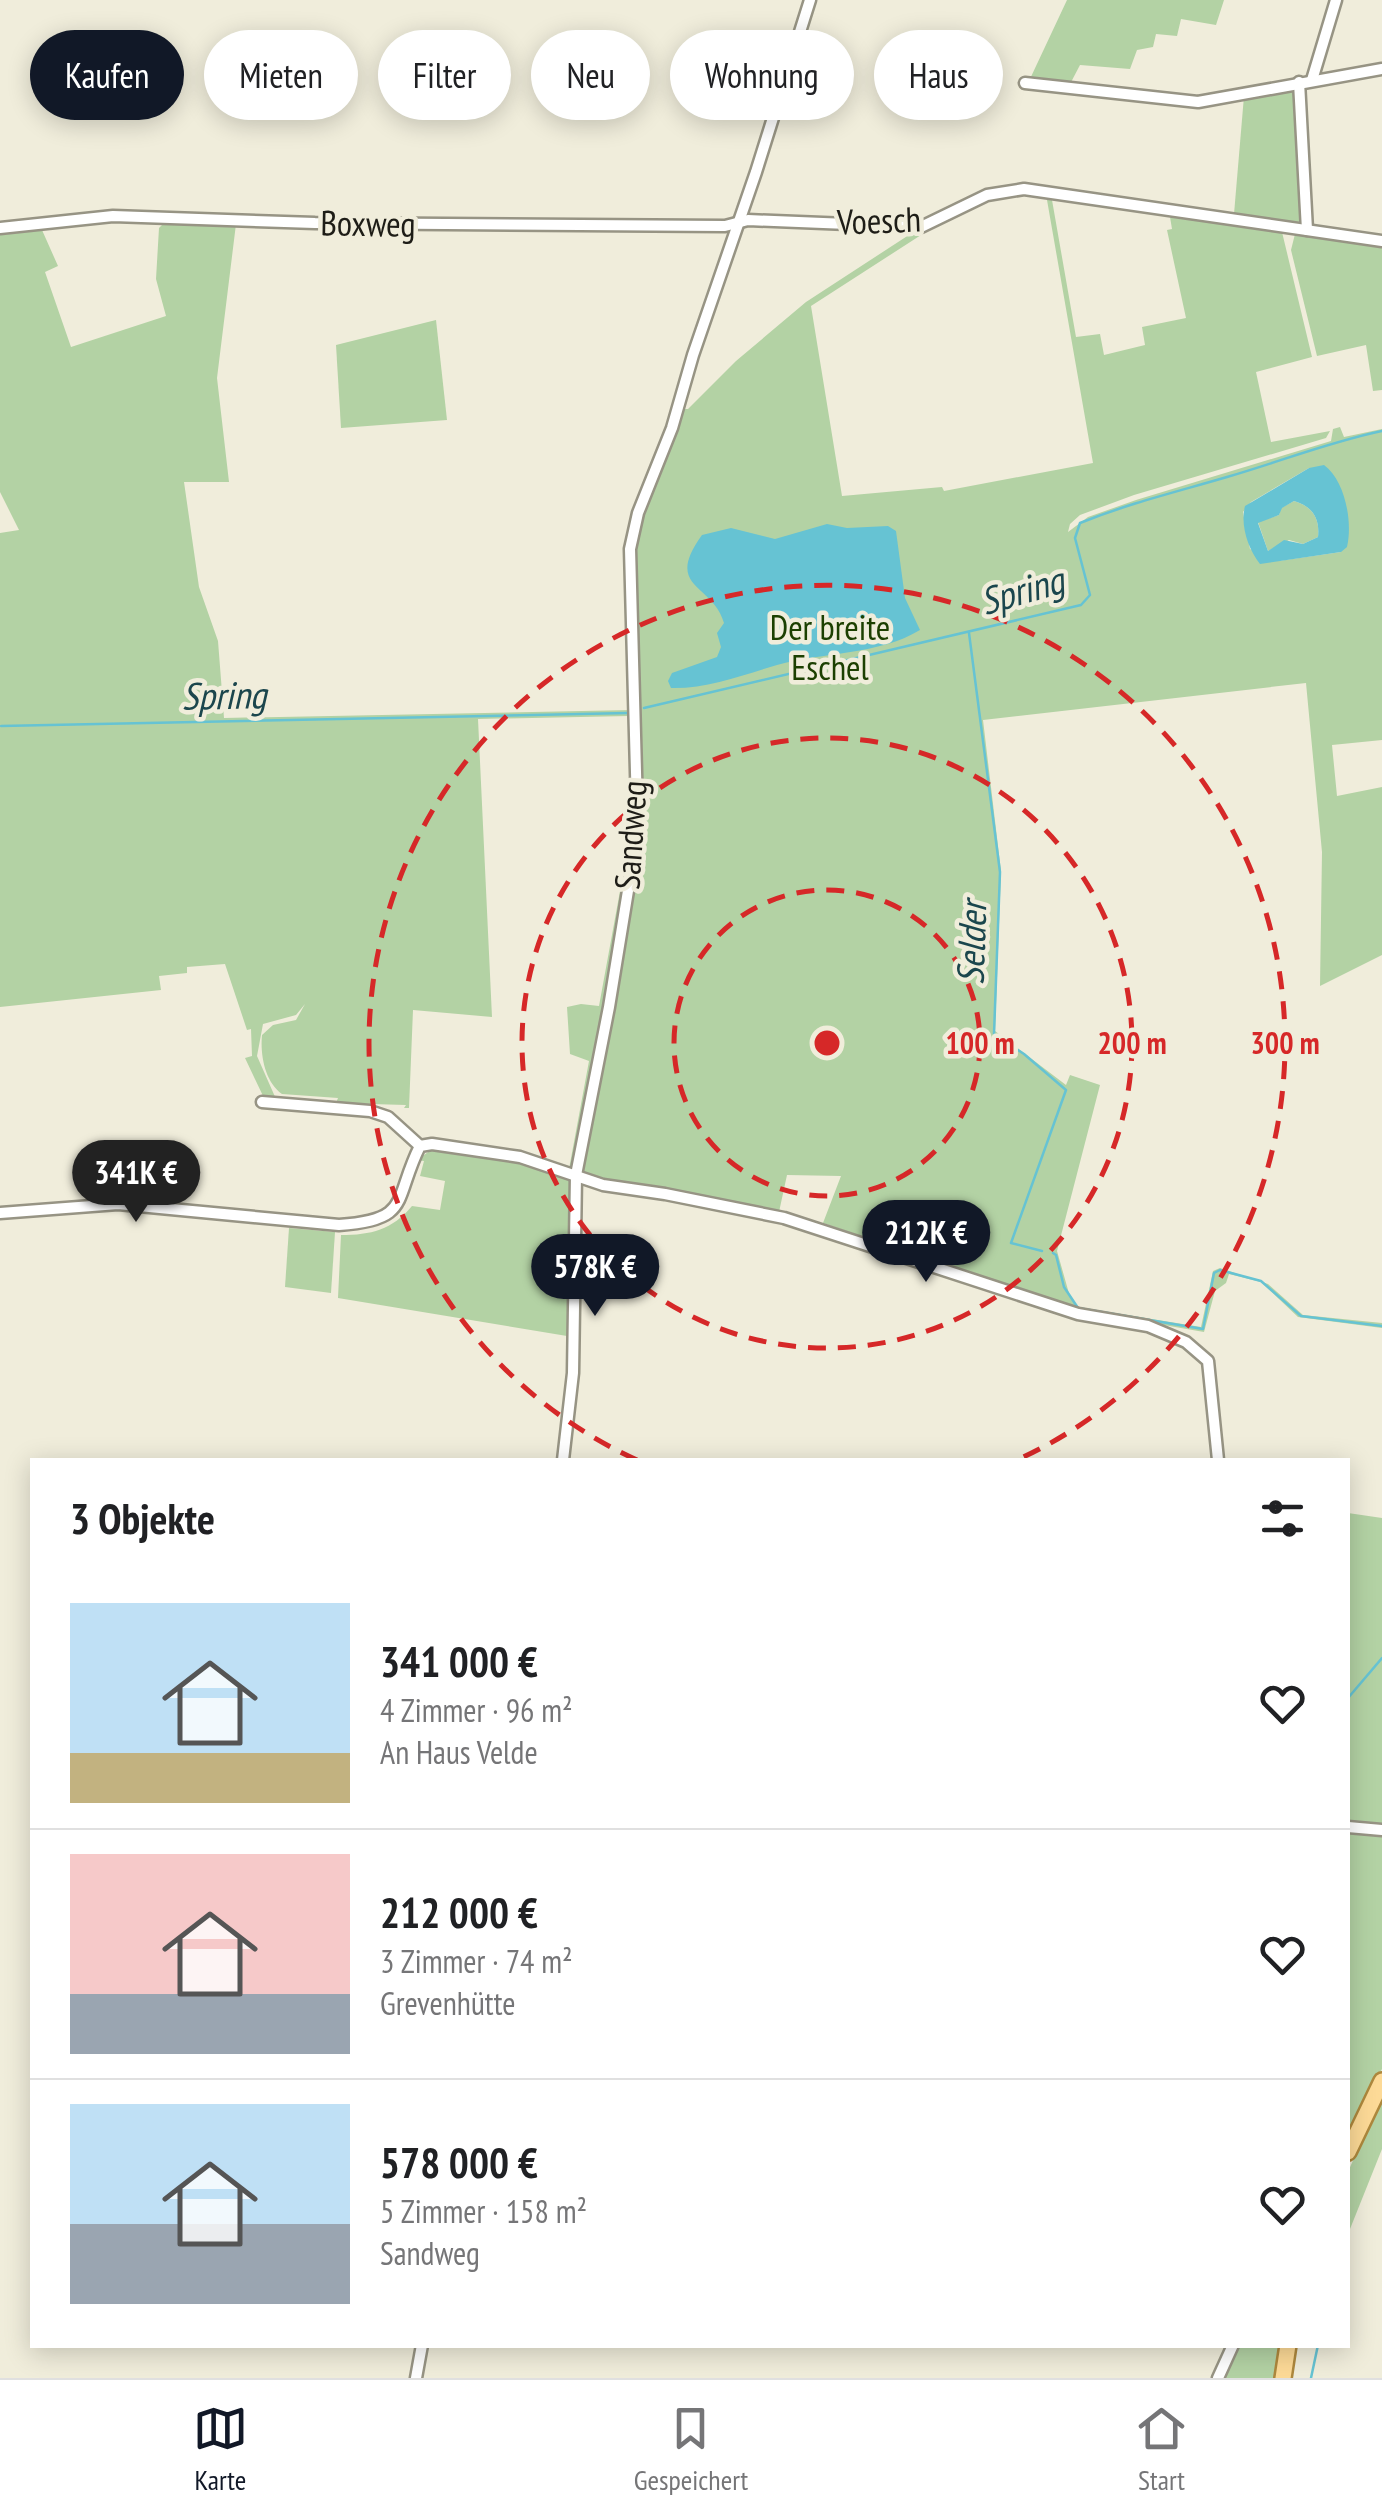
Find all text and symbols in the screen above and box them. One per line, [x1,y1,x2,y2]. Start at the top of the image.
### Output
chip: Kaufen [30,30,184,120]
chip: Mieten [204,30,358,120]
chip: Filter [378,30,511,120]
chip: Neu [531,30,650,120]
chip: Wohnung [670,30,854,120]
chip: Haus [874,30,1003,120]
street label: Voesch [835,196,922,244]
street label: Boxweg [320,199,416,247]
water label: Spring [974,554,1071,625]
park label: Der breite Eschel [770,604,890,690]
water label: Spring [181,669,269,720]
street label: Sandweg [603,779,657,891]
water label: Selder [945,896,997,985]
text: 100 m [945,1023,1015,1062]
text: 200 m [1097,1023,1167,1062]
text: 300 m [1250,1023,1320,1062]
centre of rings [809,1025,845,1061]
pin: 341K € [55,1140,217,1225]
text: 341K € [94,1151,178,1193]
pin: 212K € [845,1200,1007,1285]
text: 212K € [884,1211,968,1253]
pin: 578K € [514,1234,676,1319]
text: 578K € [553,1245,637,1287]
text: 3 Objekte [70,1491,215,1546]
icon: filters [1255,1491,1310,1546]
text: 341 000 € [380,1634,538,1689]
icon: home [150,1643,270,1763]
icon: heart [1255,1676,1310,1731]
text: 4 Zimmer · 96 m² [380,1689,573,1731]
text: An Haus Velde [380,1731,538,1773]
text: 212 000 € [380,1885,538,1940]
icon: home [150,1894,270,2014]
icon: heart [1255,1927,1310,1982]
text: 3 Zimmer · 74 m² [380,1940,573,1982]
text: Grevenhütte [380,1982,515,2024]
text: 578 000 € [380,2135,538,2190]
icon: home [150,2144,270,2264]
icon: heart [1255,2177,1310,2232]
text: 5 Zimmer · 158 m² [380,2190,587,2232]
text: Sandweg [380,2232,480,2274]
tab: Karte [193,2401,248,2498]
tab: Gespeichert [634,2401,748,2498]
tab: Start [1134,2401,1189,2498]

